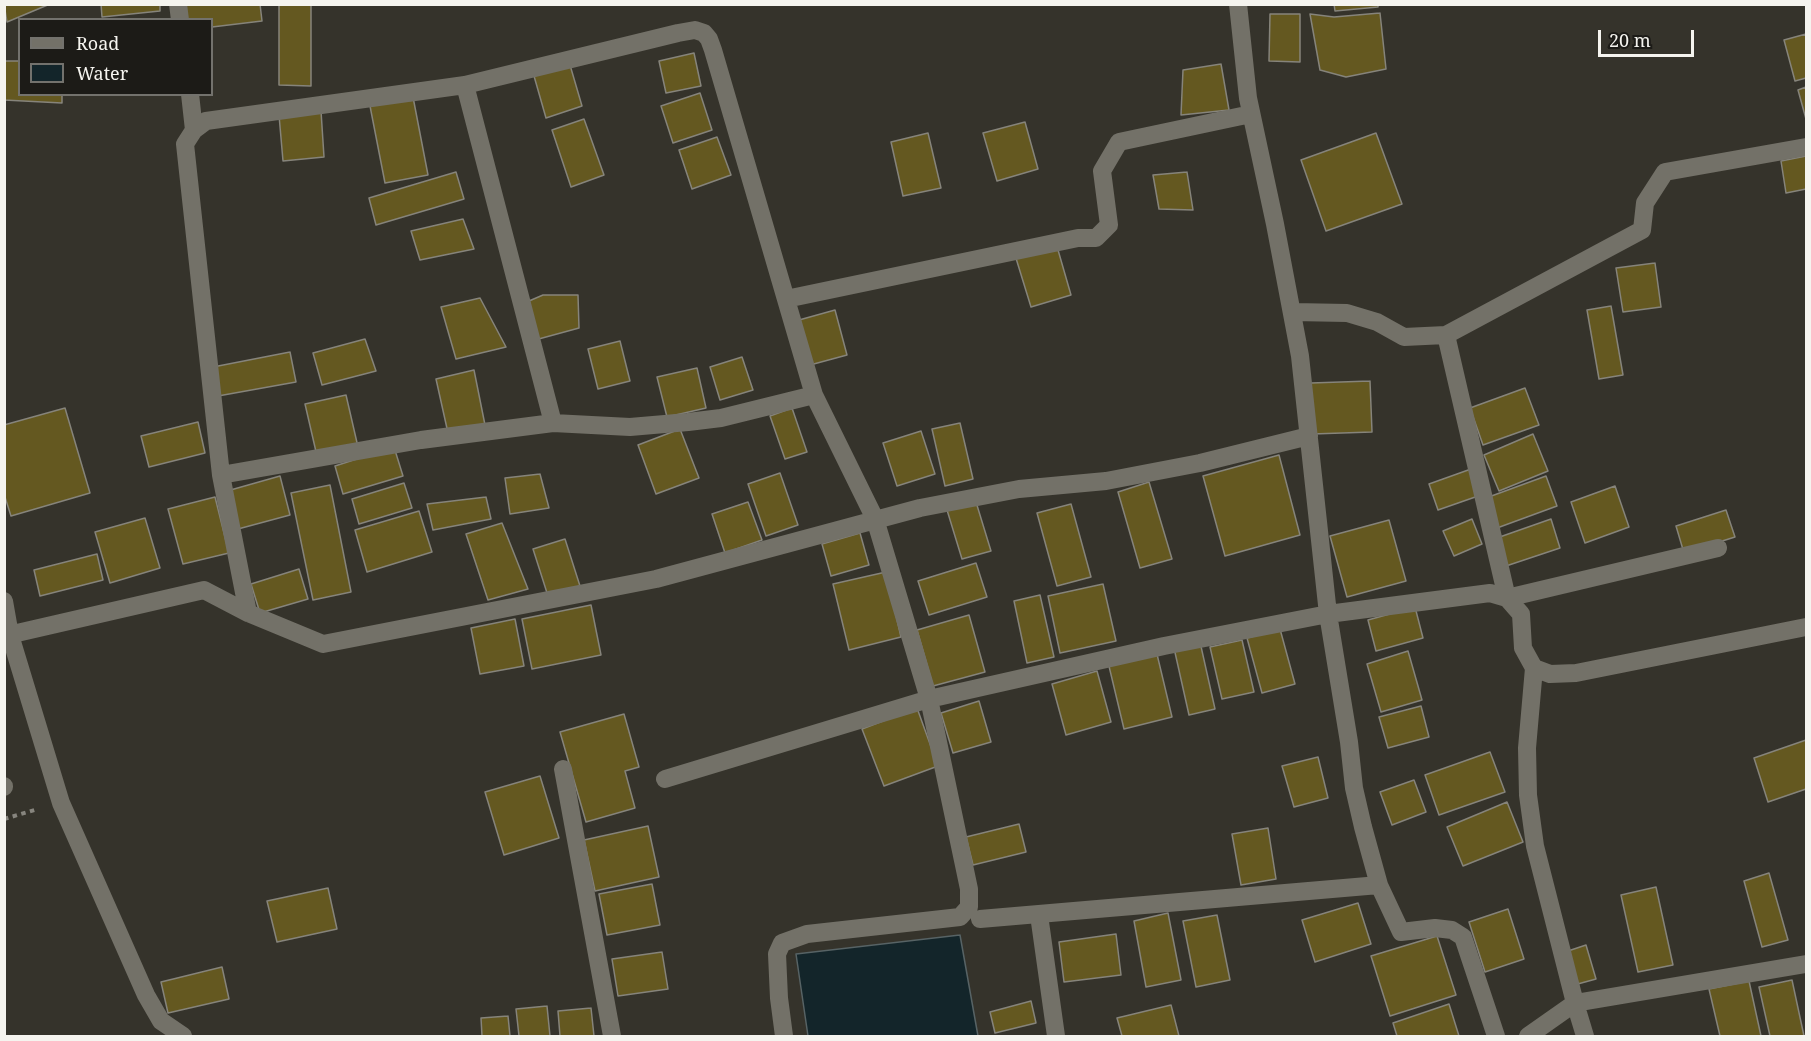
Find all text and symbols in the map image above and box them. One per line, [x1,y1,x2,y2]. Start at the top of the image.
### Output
legend [18,18,213,96]
scale bar [1601,18,1697,56]
text: 20 m [1609,28,1651,52]
text: Road [76,31,119,55]
text: Water [76,61,128,85]

